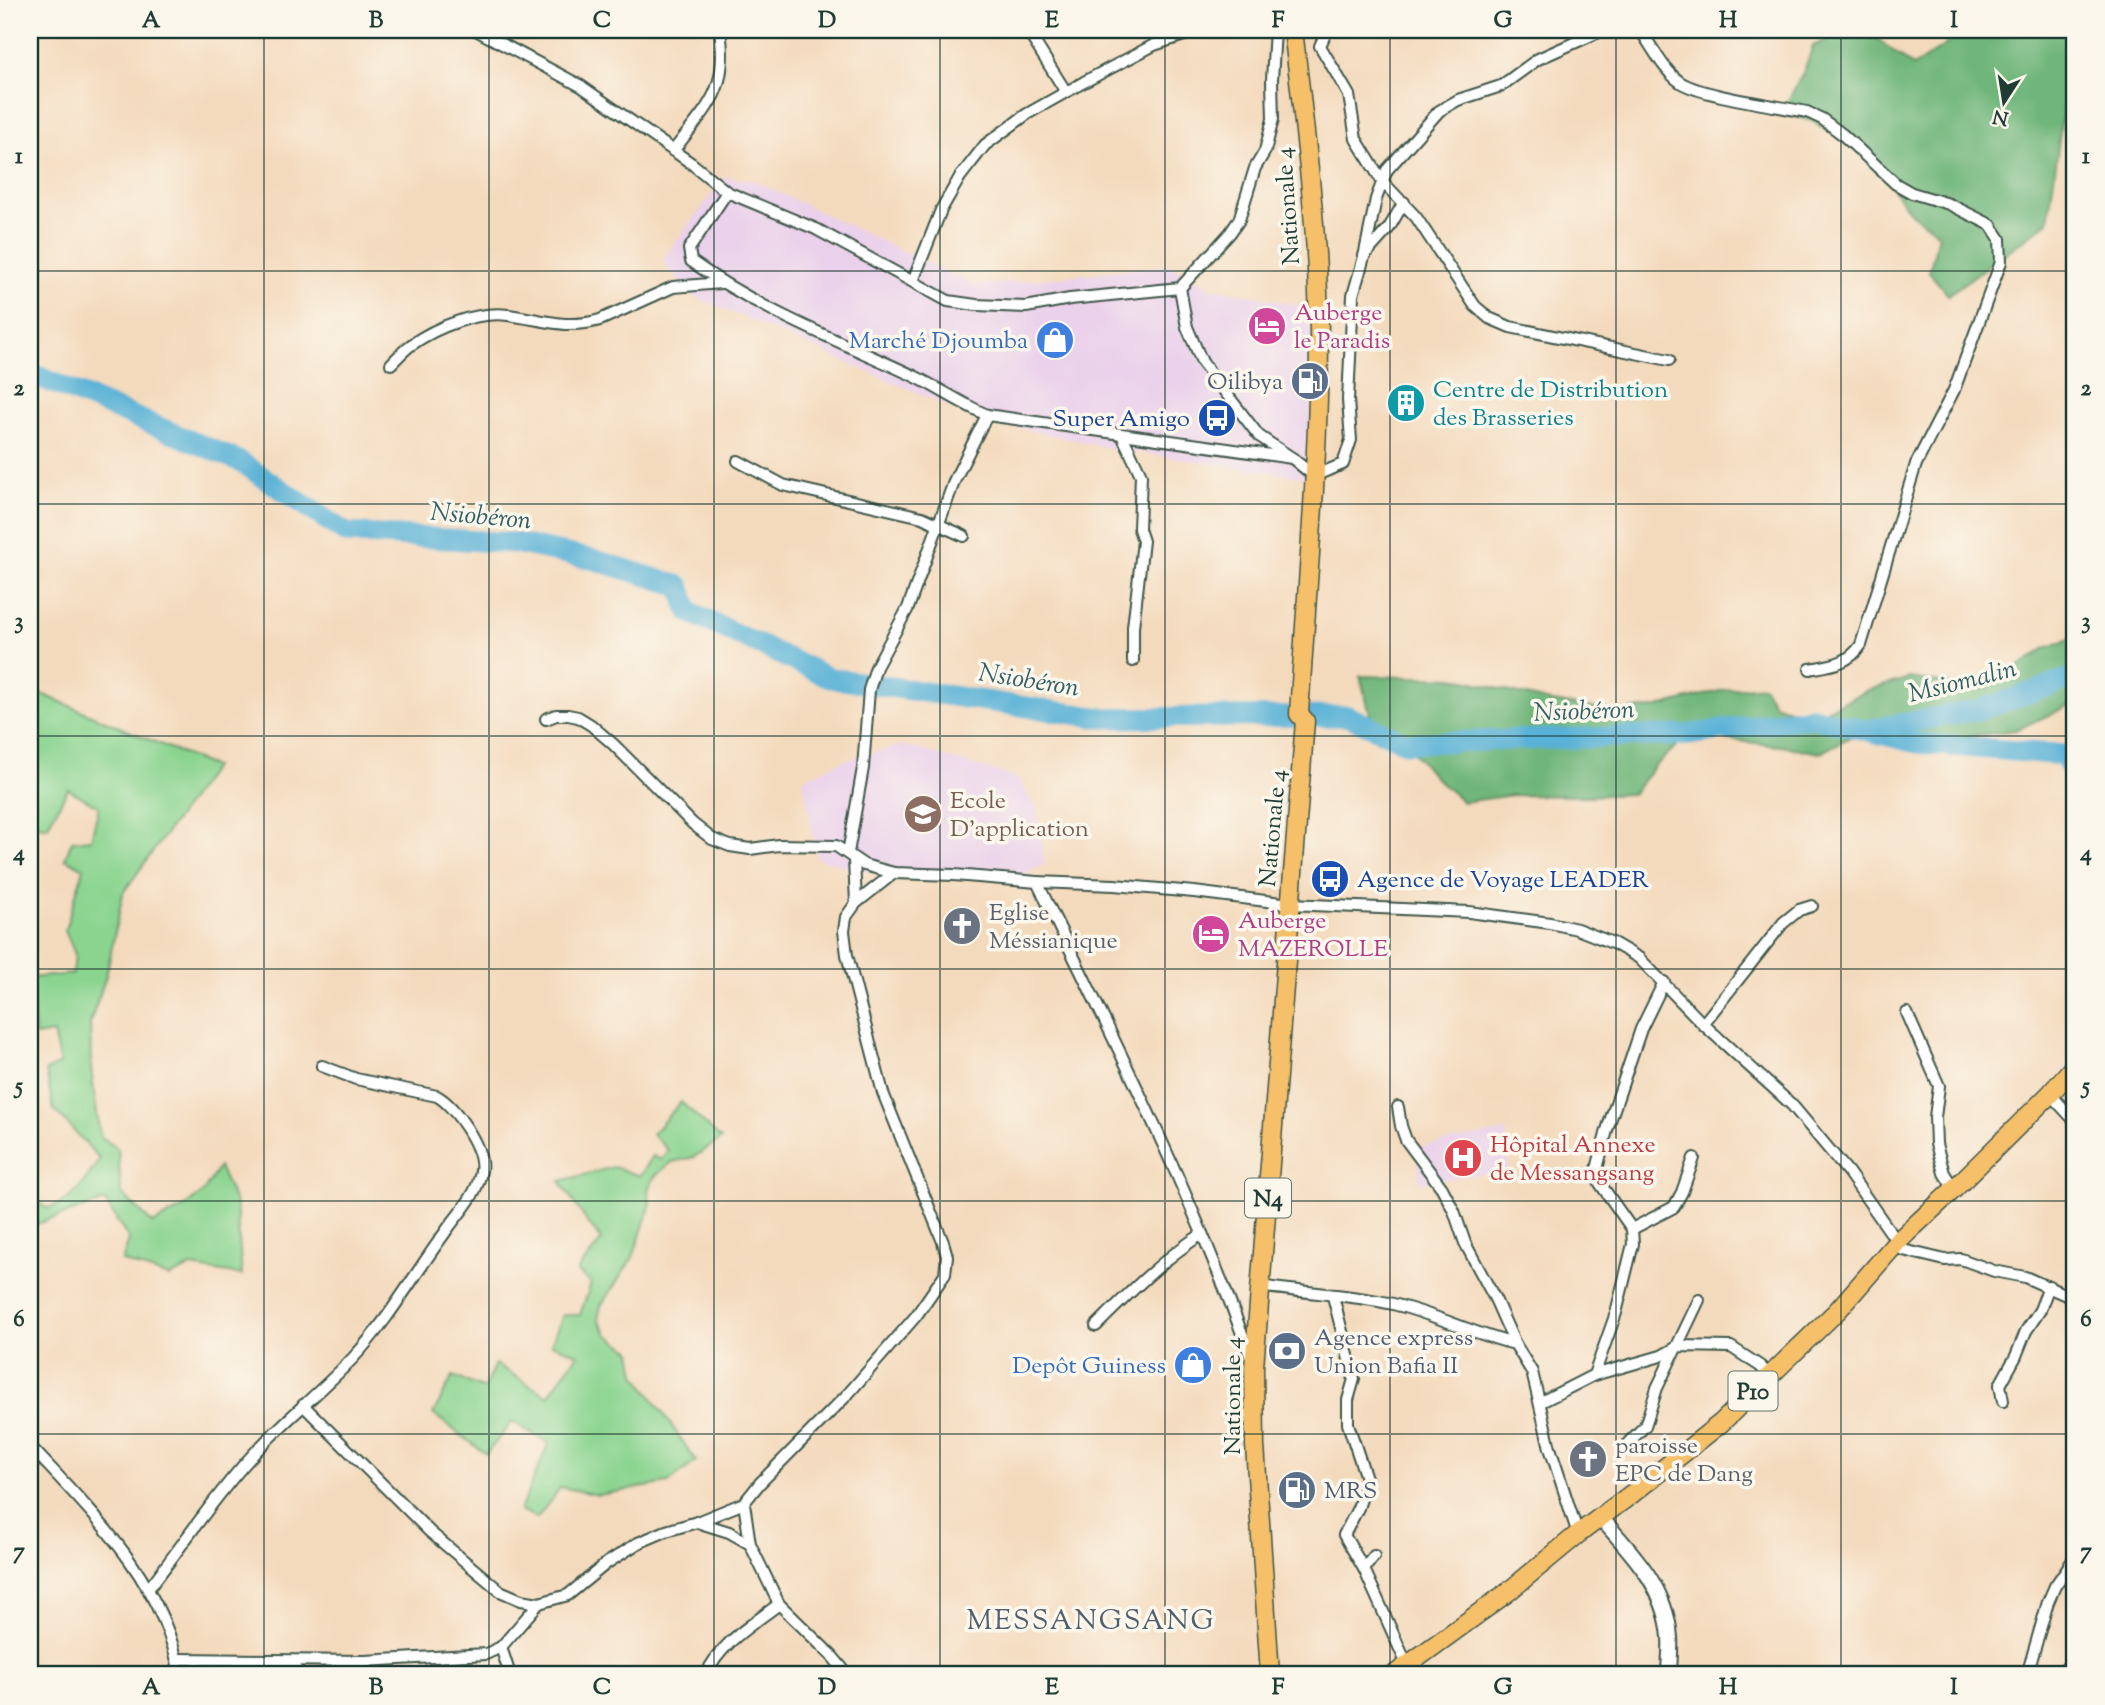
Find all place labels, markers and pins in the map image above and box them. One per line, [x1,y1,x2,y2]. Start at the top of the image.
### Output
place label: Auberge le Paradis [1294,297,1390,359]
hotel icon: Auberge le Paradis [1246,305,1288,347]
shop icon: Marché Djoumba [1034,319,1076,361]
place label: Marché Djoumba [849,325,1028,359]
fuel station icon: Oilibya [1289,360,1331,402]
place label: Oilibya [1207,366,1283,400]
place label: Centre de Distribution des Brasseries [1433,374,1668,436]
building icon: Centre de Distribution des Brasseries [1385,382,1427,424]
bus stop icon: Super Amigo [1196,397,1238,439]
place label: Super Amigo [1053,403,1190,437]
place label: Ecole D'application [950,785,1089,847]
school or university icon: Ecole D'application [902,793,944,835]
bus stop icon: Agence de Voyage LEADER [1309,858,1351,900]
place label: Agence de Voyage LEADER [1357,864,1649,898]
place label: Eglise Méssianique [989,897,1118,959]
church icon: Eglise Méssianique [941,905,983,947]
place label: Auberge MAZEROLLE [1238,905,1389,967]
hotel icon: Auberge MAZEROLLE [1190,913,1232,955]
place label: Hôpital Annexe de Messangsang [1490,1129,1656,1191]
hospital icon: Hôpital Annexe de Messangsang [1442,1137,1484,1179]
place label: Agence express Union Bafia II [1314,1322,1473,1384]
bank icon: Agence express Union Bafia II [1266,1330,1308,1372]
shop icon: Depôt Guiness [1172,1344,1214,1386]
place label: Depôt Guiness [1012,1350,1166,1384]
place label: paroisse EPC de Dang [1615,1430,1753,1492]
church icon: paroisse EPC de Dang [1567,1438,1609,1480]
fuel station icon: MRS [1276,1469,1318,1511]
place label: MRS [1324,1475,1377,1509]

